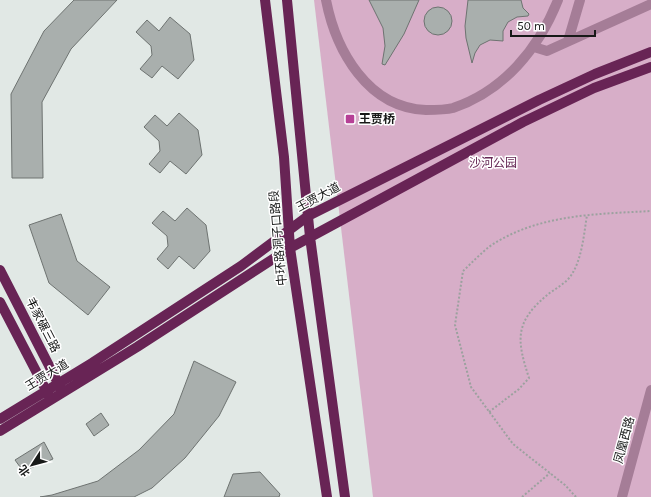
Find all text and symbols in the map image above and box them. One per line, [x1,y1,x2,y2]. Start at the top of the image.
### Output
scale bar [511,12,595,38]
text: 50 m [517,19,545,33]
place label: 王贾桥 [359,112,395,126]
marker: 王贾桥 [344,113,356,125]
park label: 沙河公园 [469,156,517,170]
street label: 王贾大道 [294,180,342,214]
street label: 中环路洞子口路段 [267,190,289,286]
street label: 韦家碾三路 [23,295,63,355]
street label: 王贾大道 [23,357,71,393]
street label: 凤凰西路 [611,415,637,465]
north arrow [12,445,52,485]
text: 北 [16,462,33,479]

